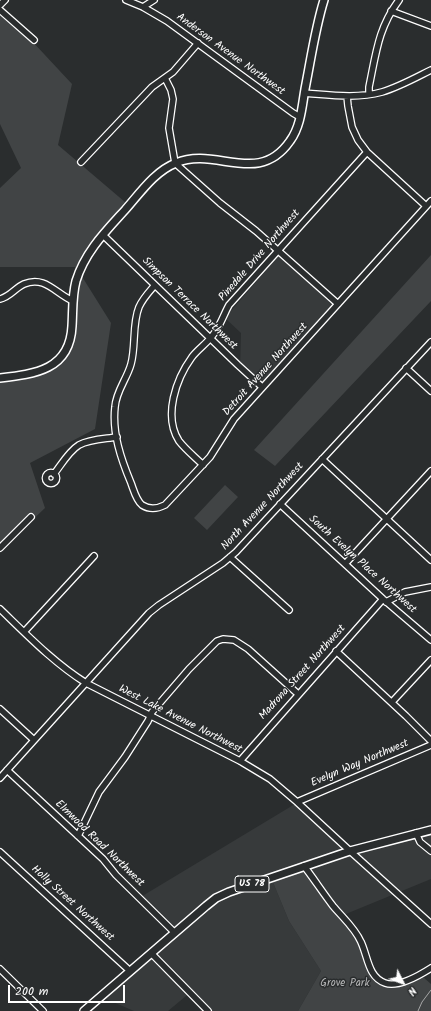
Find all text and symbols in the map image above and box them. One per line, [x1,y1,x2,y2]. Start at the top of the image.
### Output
street label: Anderson Avenue Northwest [173,11,287,99]
street label: Pinedale Drive Northwest [217,208,303,304]
street label: Simpson Terrace Northwest [139,255,239,353]
street label: Detroit Avenue Northwest [221,321,311,419]
street label: North Avenue Northwest [219,460,307,554]
street label: South Evelyn Place Northwest [305,513,419,617]
street label: Madrona Street Northwest [257,623,349,723]
street label: West Lake Avenue Northwest [116,683,244,757]
street label: Evelyn Way Northwest [309,737,411,791]
street label: Elmwood Road Northwest [52,798,146,890]
street label: Holly Street Northwest [28,863,116,945]
road number: US 78 [235,876,269,892]
north arrow [383,963,423,1003]
scale bar [10,977,127,1003]
park label: Grove Park [320,977,370,991]
text: 200 m [15,982,48,1001]
text: N [403,982,421,1000]

